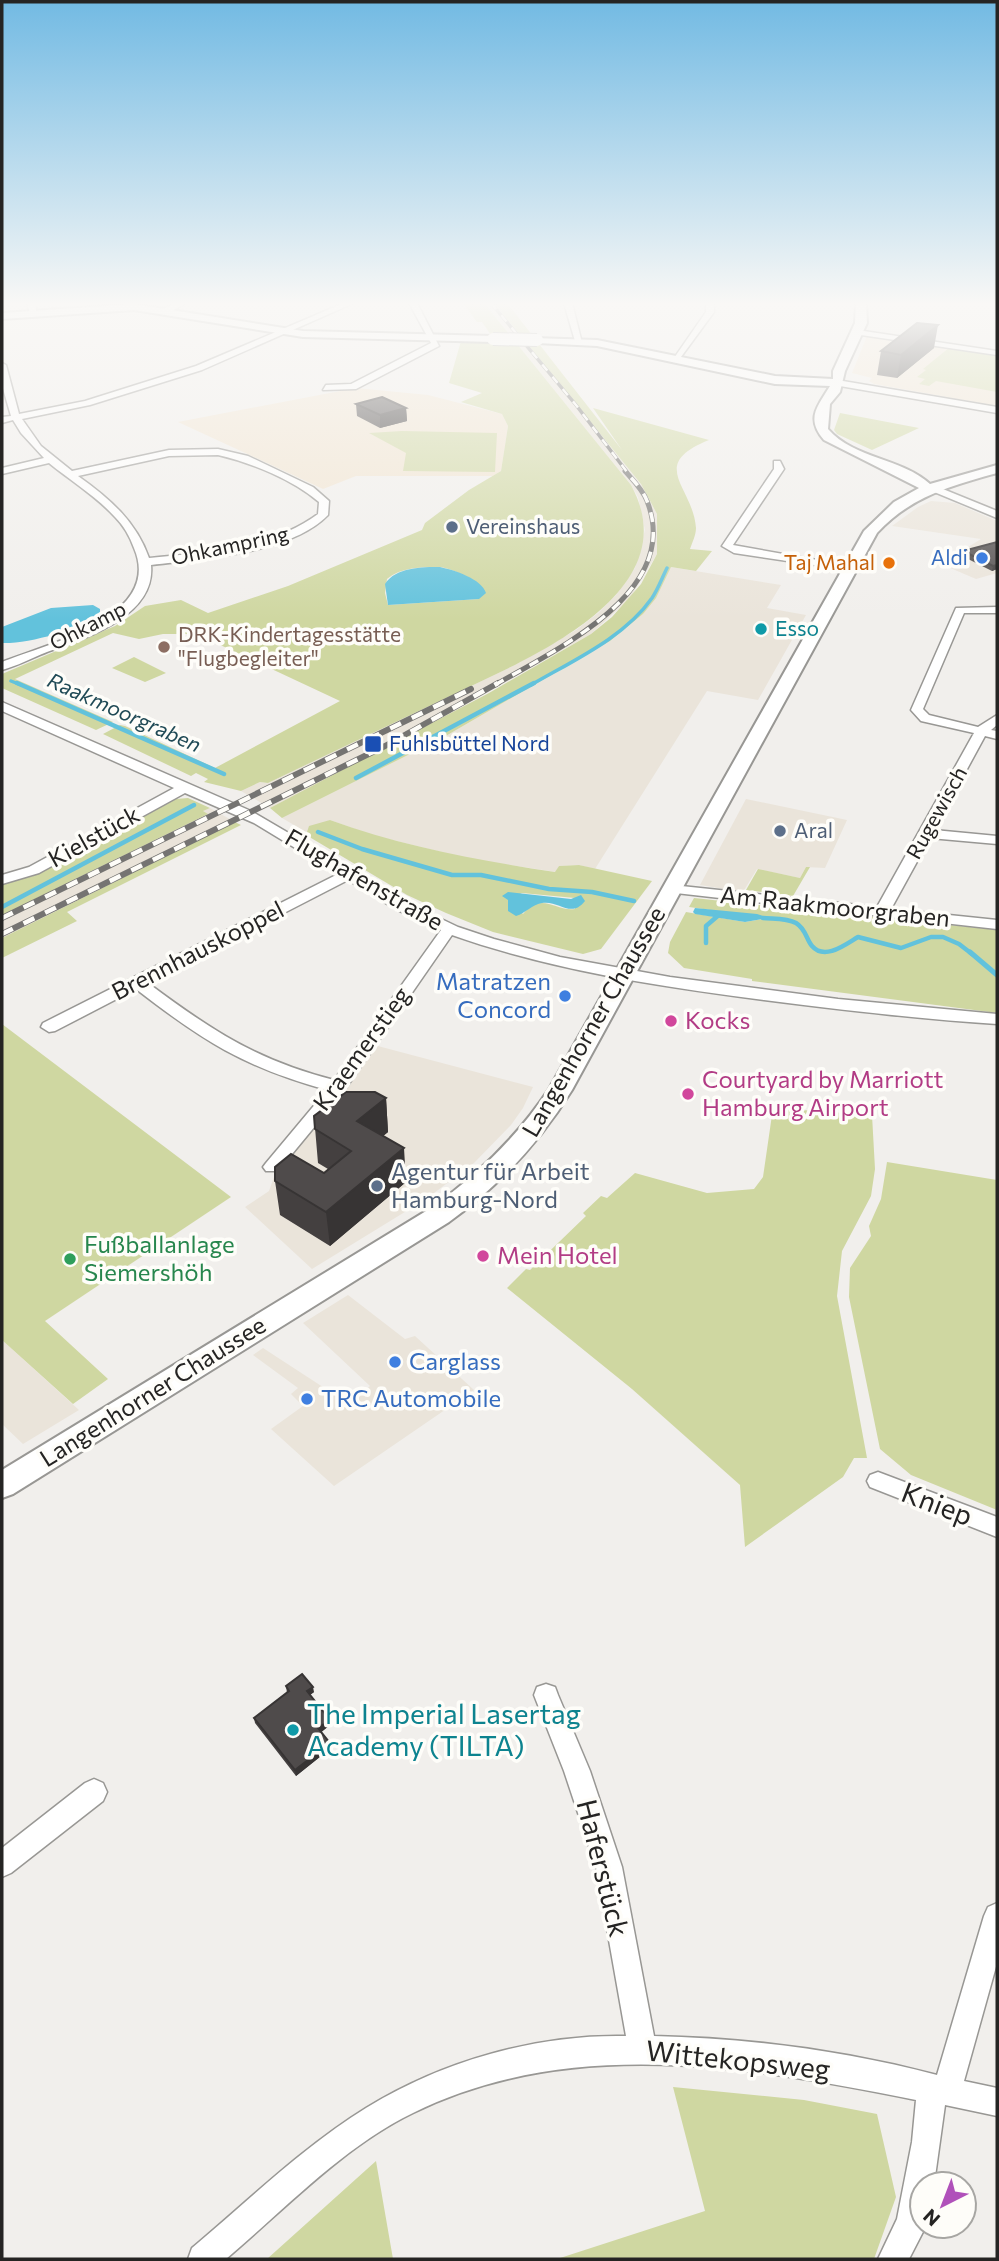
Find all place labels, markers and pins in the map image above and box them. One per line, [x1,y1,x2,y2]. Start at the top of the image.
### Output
place label: Vereinshaus [466,513,580,538]
marker: Vereinshaus [444,519,460,535]
place label: Aldi [931,544,968,569]
place label: Taj Mahal [784,549,875,574]
marker: Aldi [974,550,990,566]
marker: Taj Mahal [881,555,897,571]
place label: Esso [775,615,819,640]
place label: DRK-Kindertagesstätte "Flugbegleiter" [178,621,401,670]
marker: Esso [753,621,769,637]
marker: DRK-Kindertagesstätte "Flugbegleiter" [156,639,172,655]
place label: Fuhlsbüttel Nord [389,730,550,755]
marker: Fuhlsbüttel Nord [363,734,383,754]
place label: Aral [794,817,833,842]
marker: Aral [772,823,788,839]
place label: Matratzen Concord [436,966,551,1023]
marker: Matratzen Concord [557,988,573,1004]
place label: Kocks [685,1005,750,1034]
marker: Kocks [663,1013,679,1029]
place label: Courtyard by Marriott Hamburg Airport [702,1064,944,1121]
marker: Courtyard by Marriott Hamburg Airport [680,1086,696,1102]
place label: Agentur für Arbeit Hamburg-Nord [391,1156,590,1213]
marker: Agentur für Arbeit Hamburg-Nord [369,1178,385,1194]
place label: Fußballanlage Siemershöh [84,1229,235,1286]
place label: Mein Hotel [497,1240,618,1269]
marker: Mein Hotel [475,1248,491,1264]
marker: Fußballanlage Siemershöh [62,1251,78,1267]
place label: Carglass [409,1346,501,1375]
marker: Carglass [387,1354,403,1370]
place label: TRC Automobile [321,1383,501,1412]
marker: TRC Automobile [299,1391,315,1407]
place label: The Imperial Lasertag Academy (TILTA) [307,1696,581,1762]
marker: The Imperial Lasertag Academy (TILTA) [285,1722,301,1738]

